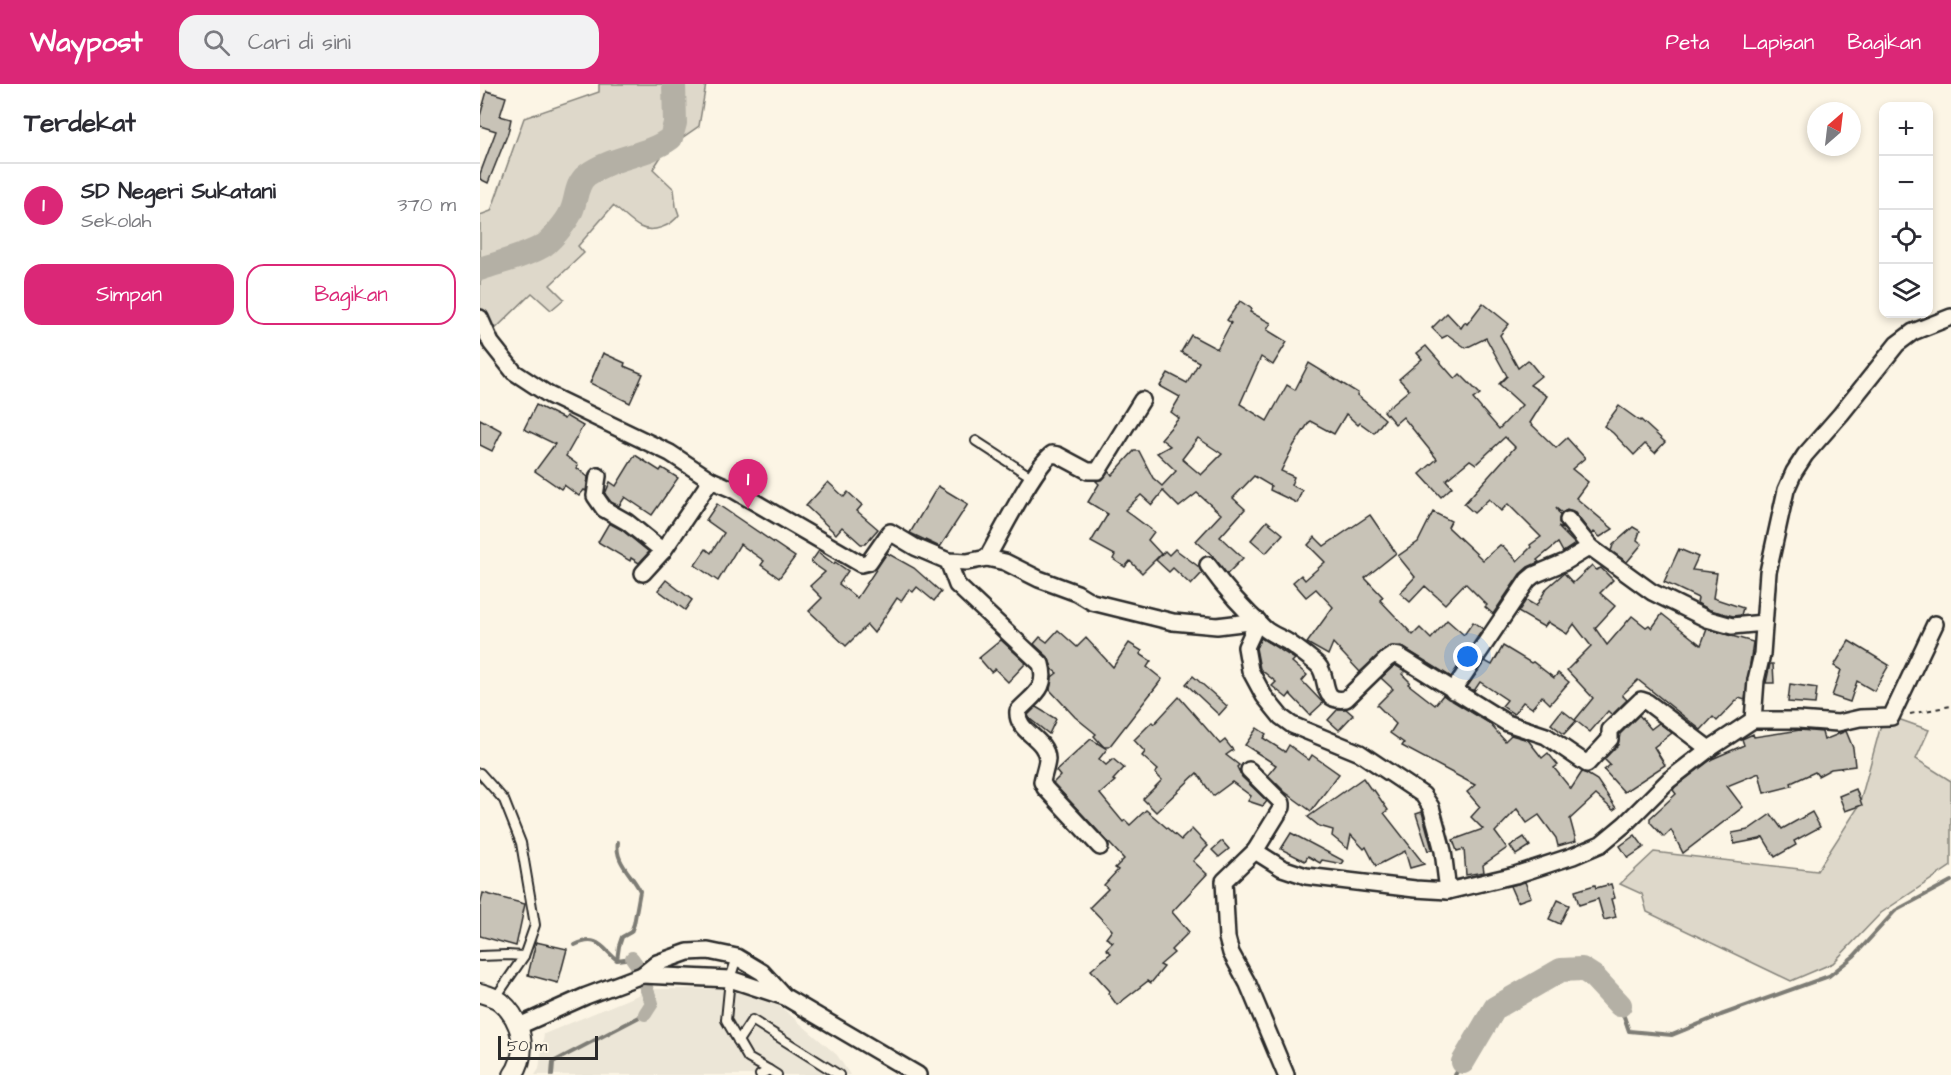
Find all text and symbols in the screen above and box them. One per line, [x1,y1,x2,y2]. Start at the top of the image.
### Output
search box [179,15,599,69]
text: Waypost [30,23,143,62]
icon: search [200,26,233,59]
text: Cari di sini [248,27,351,58]
text: Peta [1666,28,1709,57]
text: Lapisan [1742,28,1814,57]
text: Bagikan [1847,28,1921,57]
north arrow [1807,102,1861,156]
map controls [1879,102,1933,318]
button: + [1879,102,1933,156]
text: Terdekat [24,105,136,141]
button: − [1879,156,1933,210]
text: SD Negeri Sukatani [81,176,276,207]
text: 1 [42,191,45,219]
text: 370 m [397,191,456,219]
text: Sekolah [81,207,151,235]
button: locate [1879,210,1933,264]
button: Simpan [24,264,234,325]
button: Bagikan [246,264,456,325]
button: layers [1879,264,1933,318]
pin: 1 [728,460,768,509]
your location [1453,642,1482,671]
scale bar [498,1033,598,1060]
text: 50 m [507,1035,547,1057]

